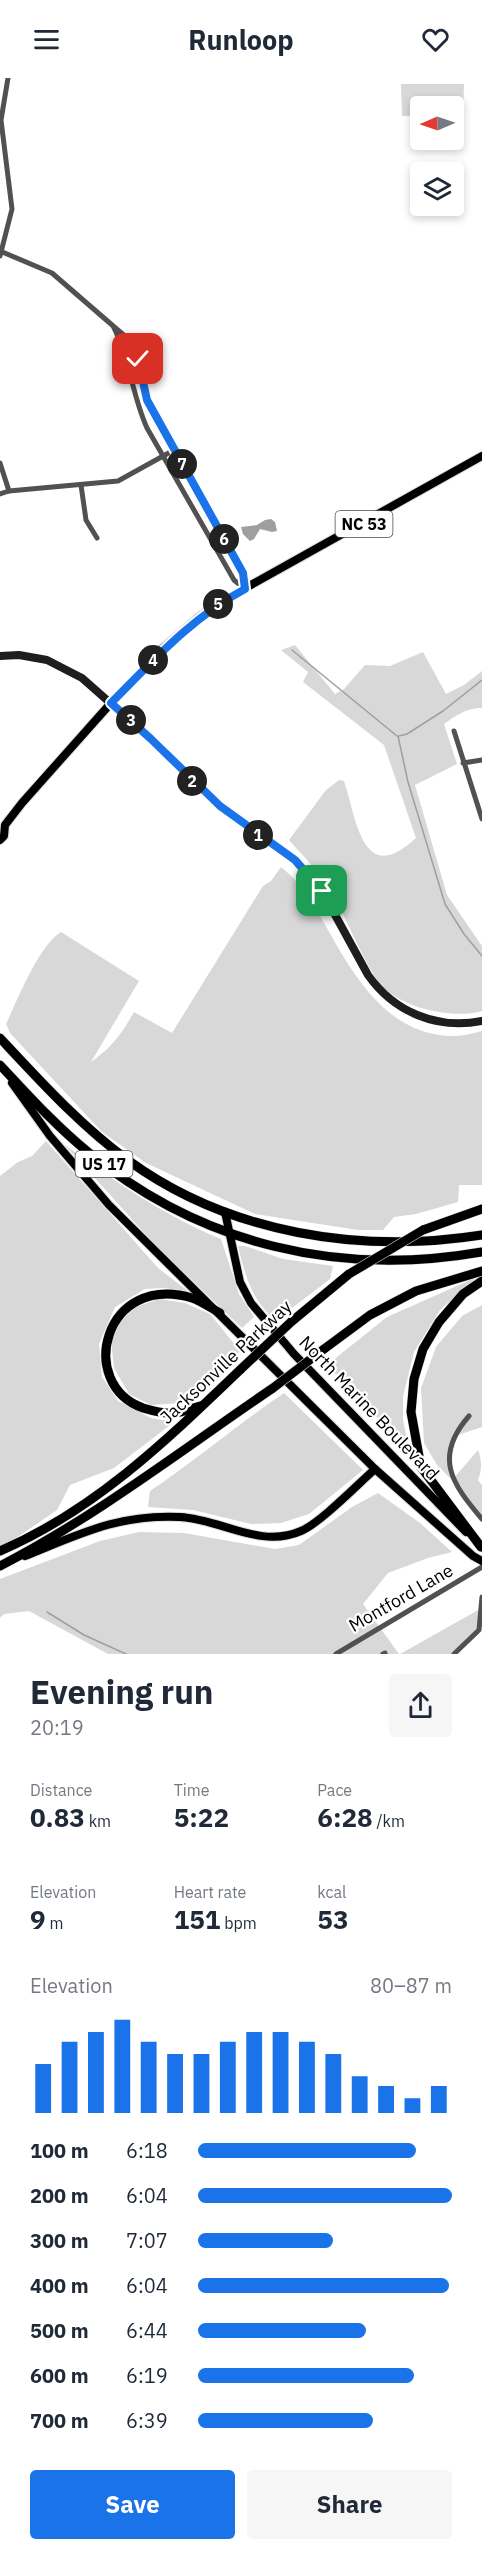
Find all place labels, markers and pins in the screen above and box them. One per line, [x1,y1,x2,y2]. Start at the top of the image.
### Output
pin [112,333,163,384]
pin: 7 [167,449,197,479]
pin: 6 [209,524,239,554]
pin: 5 [203,589,233,619]
pin: 4 [138,645,168,675]
pin: 3 [116,705,146,735]
pin: 2 [177,766,207,796]
pin: 1 [243,820,273,850]
pin [296,865,347,916]

